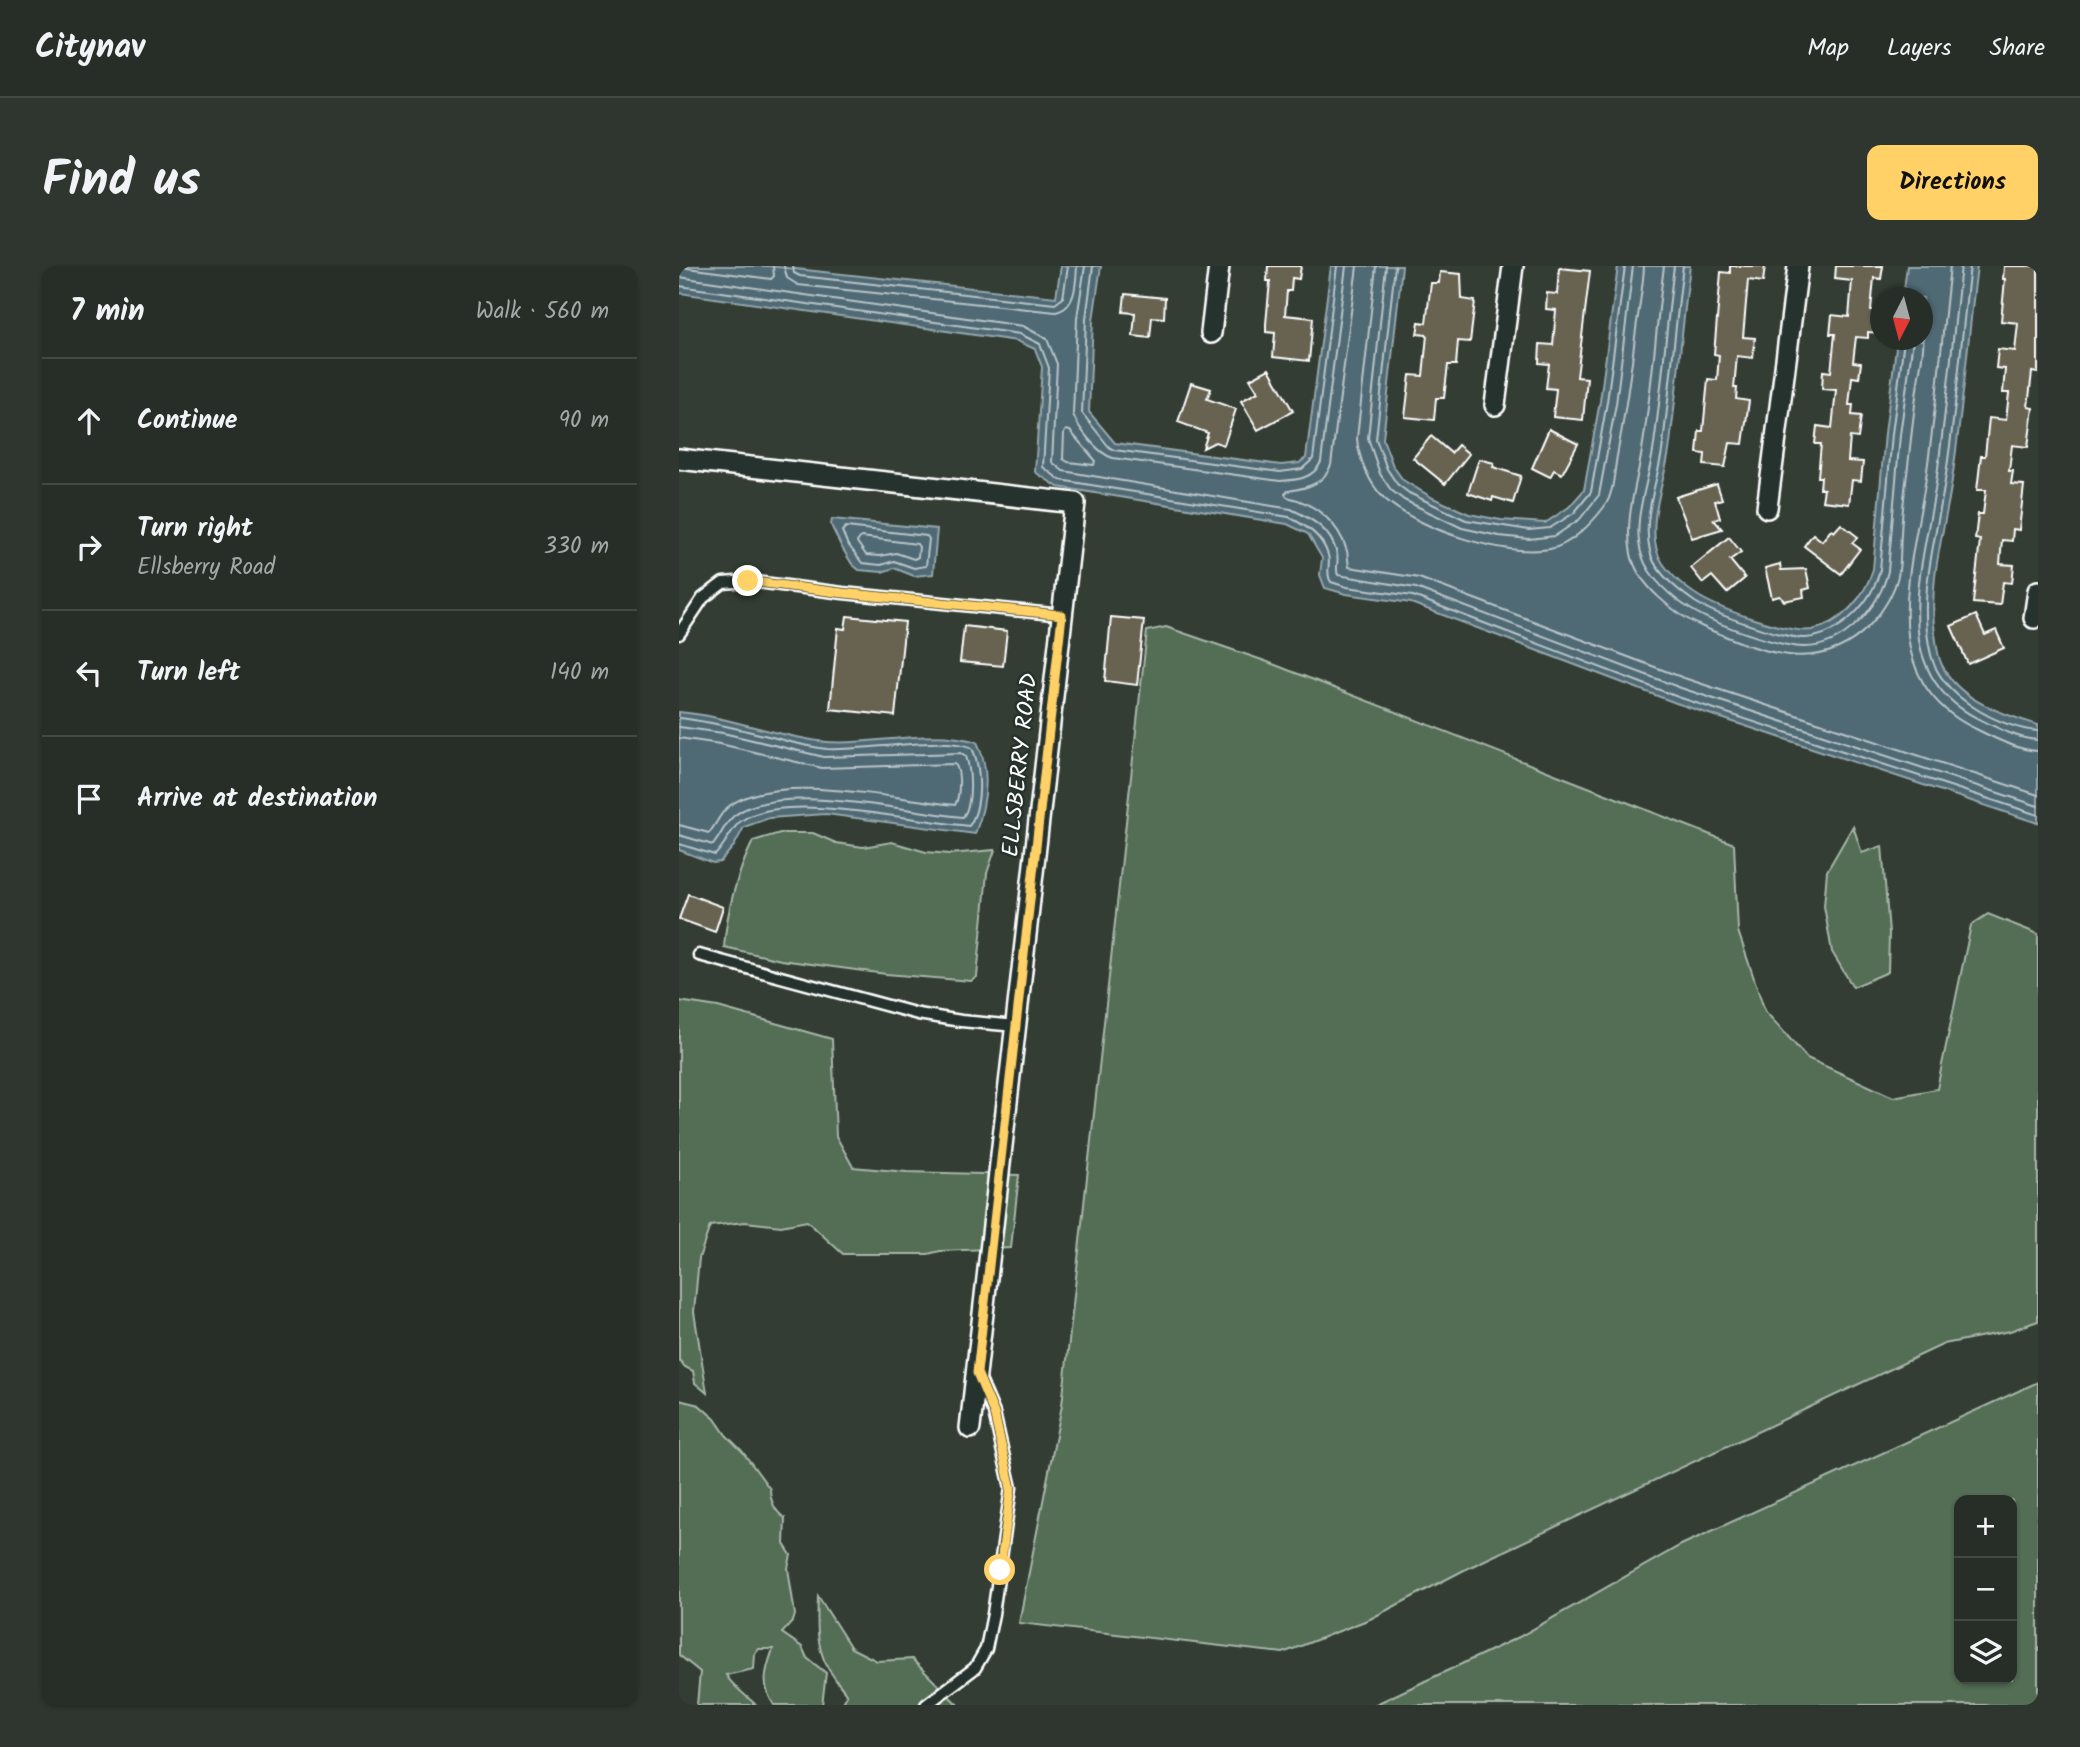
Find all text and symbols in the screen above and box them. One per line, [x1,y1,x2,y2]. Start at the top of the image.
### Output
text: Citynav [35,22,145,75]
text: Map [1807,29,1849,68]
text: Layers [1887,29,1951,68]
text: Share [1989,29,2045,68]
text: Find us [42,143,200,221]
button: Directions [1867,145,2038,220]
north arrow [1870,287,1933,350]
text: 7 min [70,288,145,336]
text: Walk · 560 m [476,294,609,330]
text: Continue [137,400,238,442]
icon: ahead [70,402,108,440]
text: 90 m [559,403,609,439]
text: Turn right [137,508,253,550]
icon: right [70,528,108,566]
text: 330 m [544,529,609,565]
text: Ellsberry Road [137,550,275,586]
route end [732,565,763,596]
text: Turn left [137,652,240,694]
icon: left [70,654,108,692]
text: 140 m [550,655,609,691]
street label: ELLSBERRY ROAD [993,671,1049,859]
text: Arrive at destination [137,778,377,820]
icon: arrive [70,780,108,818]
map controls [1954,1495,2017,1684]
button: + [1954,1495,2017,1558]
route start [984,1554,1015,1585]
button: − [1954,1558,2017,1621]
button: layers [1954,1621,2017,1684]

